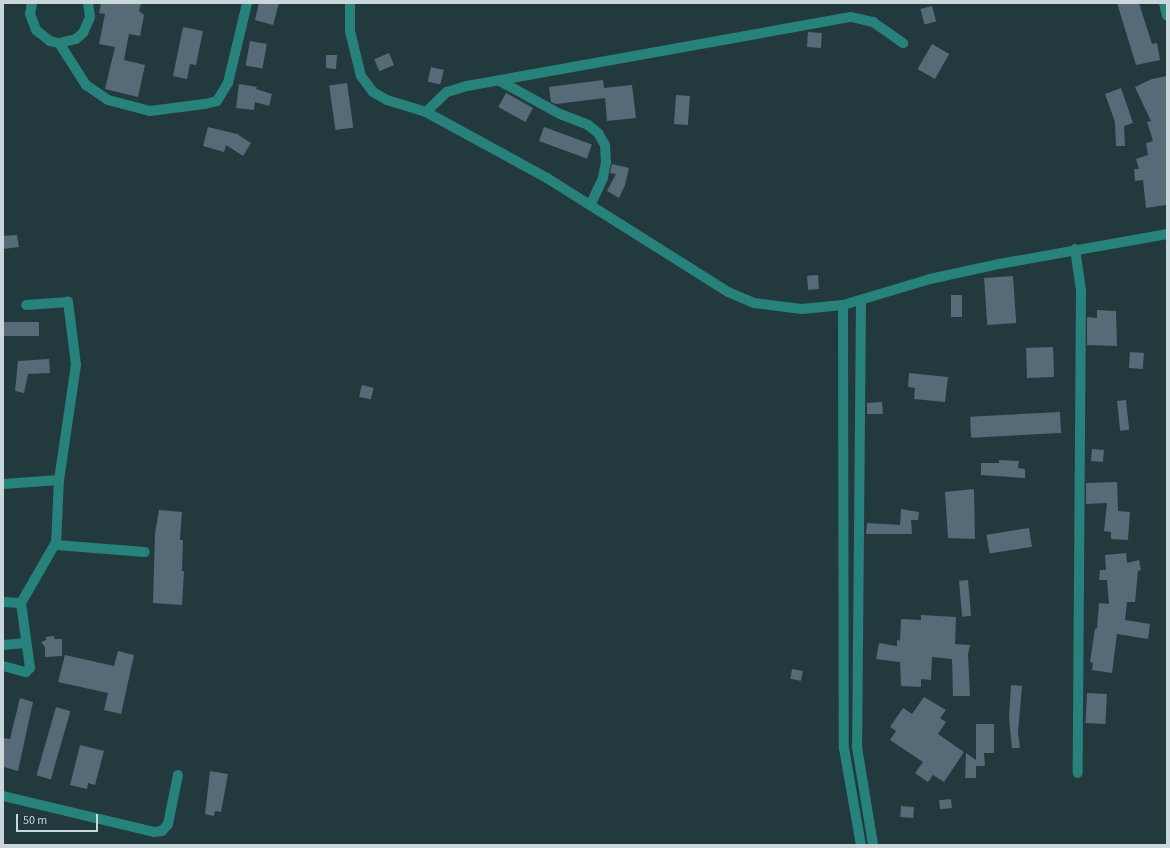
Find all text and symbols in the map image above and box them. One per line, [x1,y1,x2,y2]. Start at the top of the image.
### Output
scale bar [18,806,100,832]
text: 50 m [23,812,47,829]

